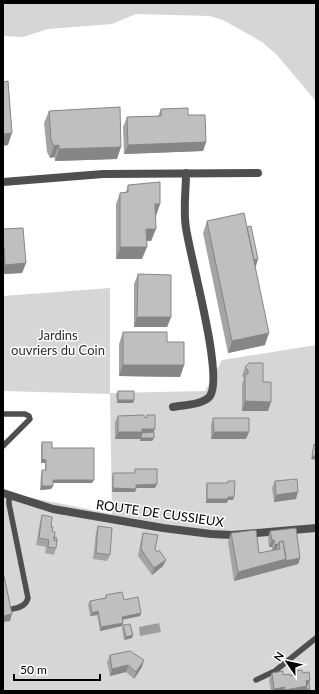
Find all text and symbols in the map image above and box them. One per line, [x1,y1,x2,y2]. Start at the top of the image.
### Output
park label: Jardins ouvriers du Coin [11,327,105,358]
street label: ROUTE DE CUSSIEUX [95,496,225,530]
north arrow [267,642,307,682]
text: N [271,649,286,663]
scale bar [14,656,100,682]
text: 50 m [20,662,47,677]

